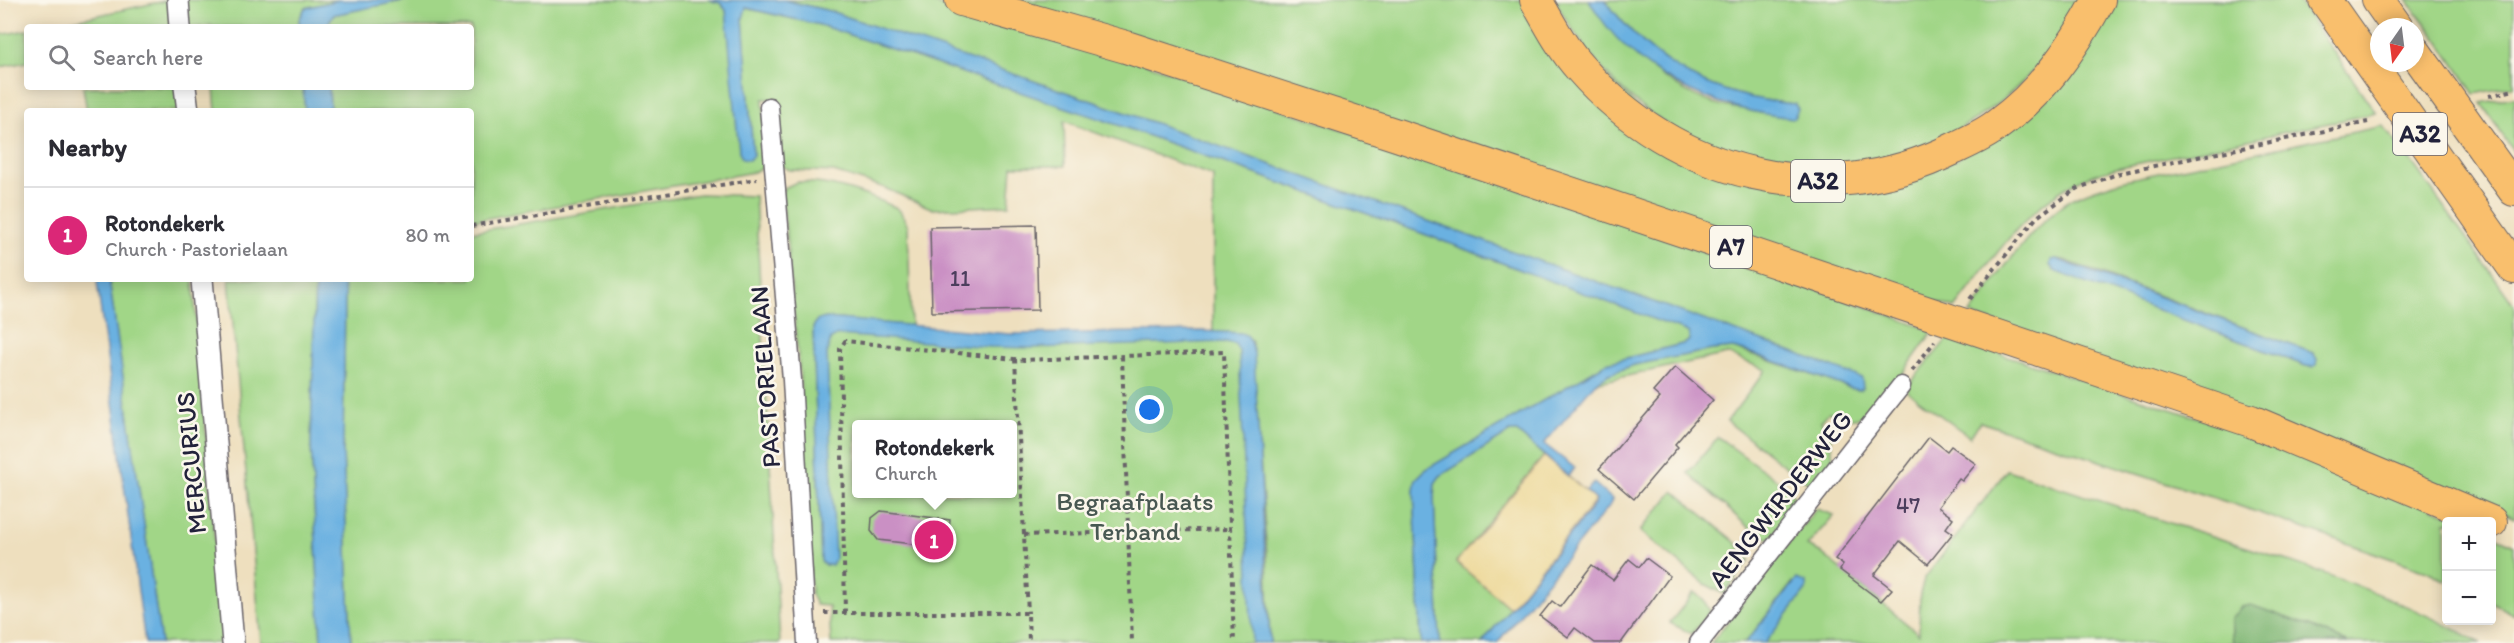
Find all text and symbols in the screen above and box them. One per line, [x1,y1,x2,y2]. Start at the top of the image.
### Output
north arrow [2370,18,2424,72]
search box [24,24,474,90]
icon: search [45,41,78,74]
text: Search here [93,44,203,71]
road number: A32 [2393,113,2447,155]
text: Nearby [48,131,127,163]
road number: A32 [1791,160,1845,202]
text: Rotondekerk [105,210,224,237]
text: 1 [63,223,72,247]
text: 80 m [405,223,450,247]
road number: A7 [1710,226,1752,268]
text: Church · Pastorielaan [105,237,288,261]
house number: 11 [950,265,970,292]
street label: PASTORIELAAN [743,285,787,469]
street label: MERCURIUS [169,391,213,535]
your location [1135,395,1164,424]
street label: AENGWIRDERWEG [1701,404,1859,594]
popup [852,420,1017,498]
text: Rotondekerk [875,434,994,461]
text: Church [875,461,937,485]
park label: Begraafplaats Terband [1056,485,1214,547]
house number: 47 [1896,492,1920,519]
map controls [2442,517,2496,625]
button: + [2442,517,2496,571]
pin: 1 [914,518,954,562]
button: − [2442,571,2496,625]

